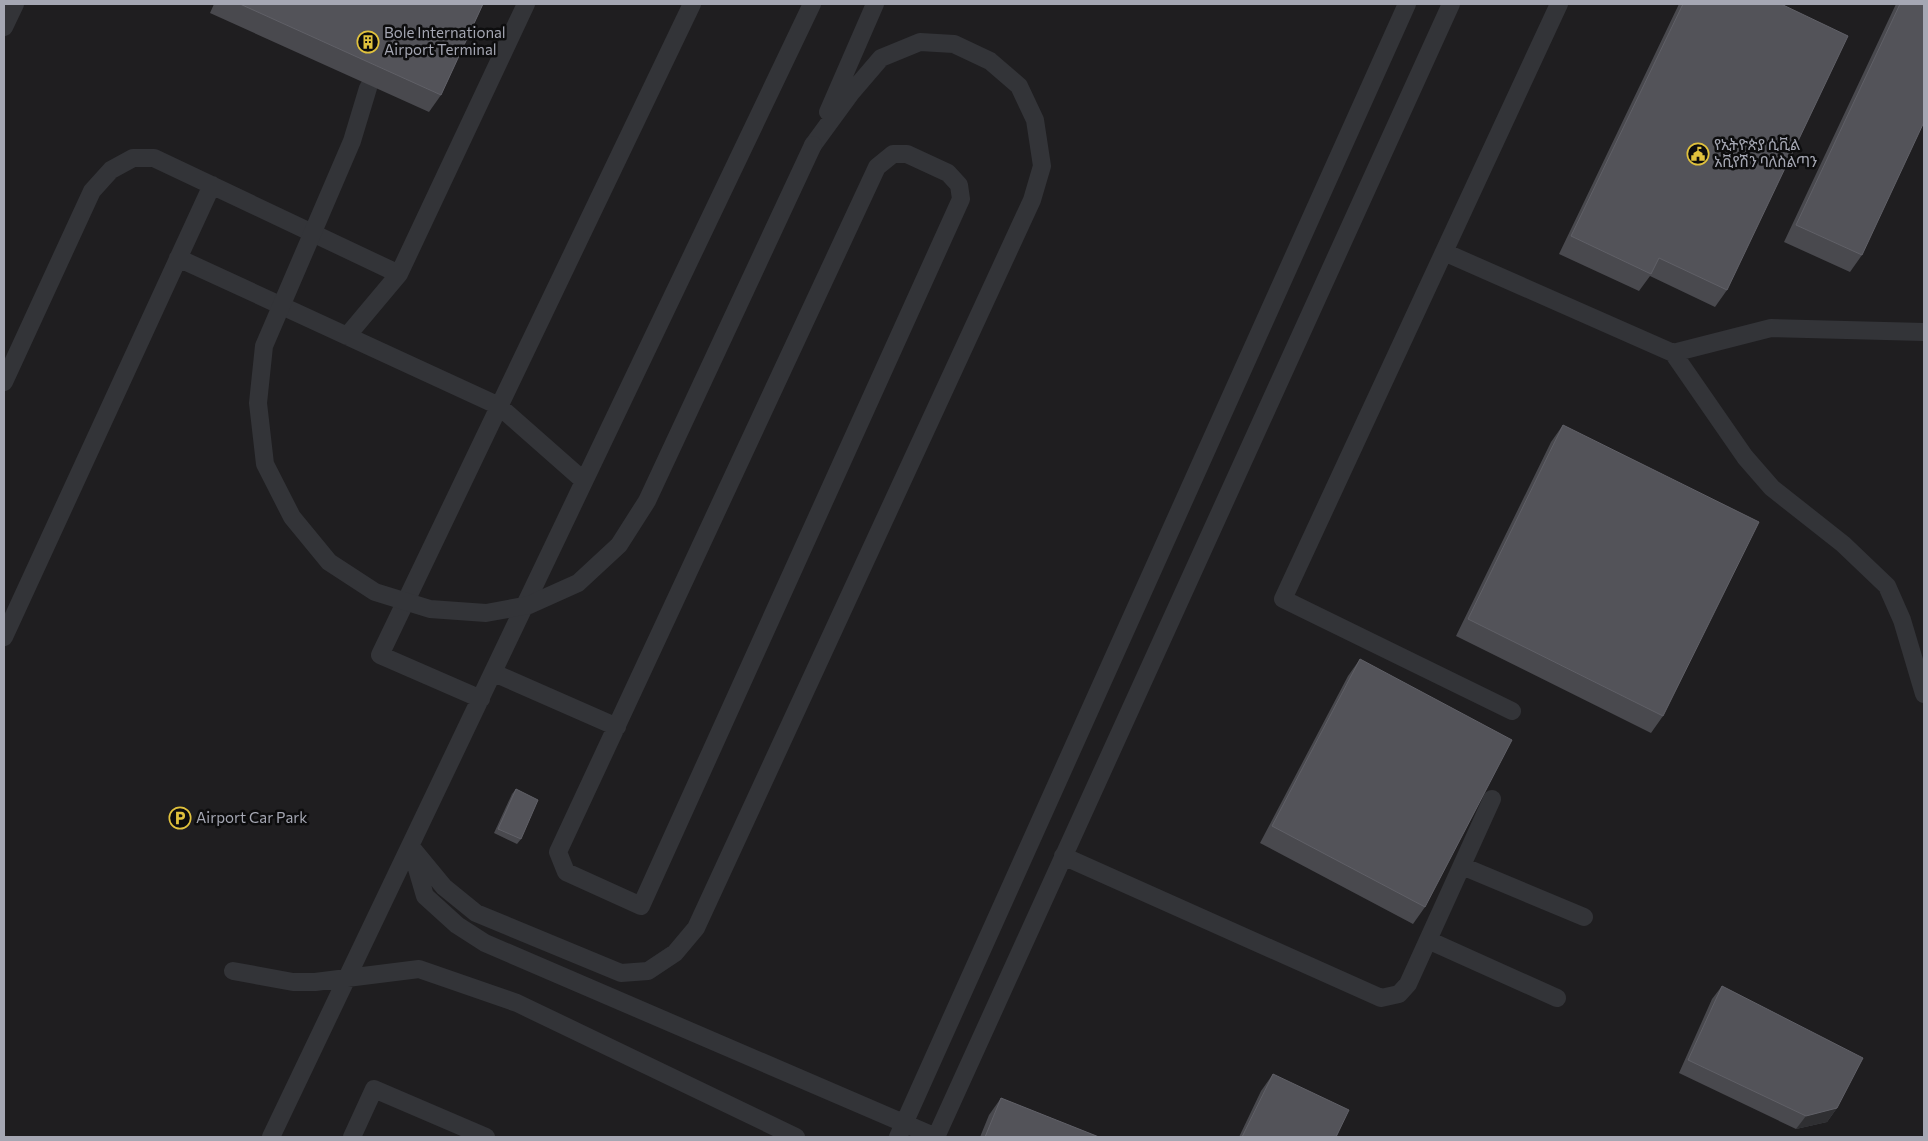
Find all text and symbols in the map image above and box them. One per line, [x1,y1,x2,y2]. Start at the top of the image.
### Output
place label: Bole International Airport Terminal [384,23,506,58]
building icon: Bole International Airport Terminal [356,30,380,54]
place label: የኢትዮጵያ ሲቪል አቪየሽን ባለስልጣን [1714,135,1817,170]
public building icon: የኢትዮጵያ ሲቪል አቪየሽን ባለስልጣን [1686,142,1710,166]
parking icon: Airport Car Park [168,806,192,830]
place label: Airport Car Park [196,808,307,826]

